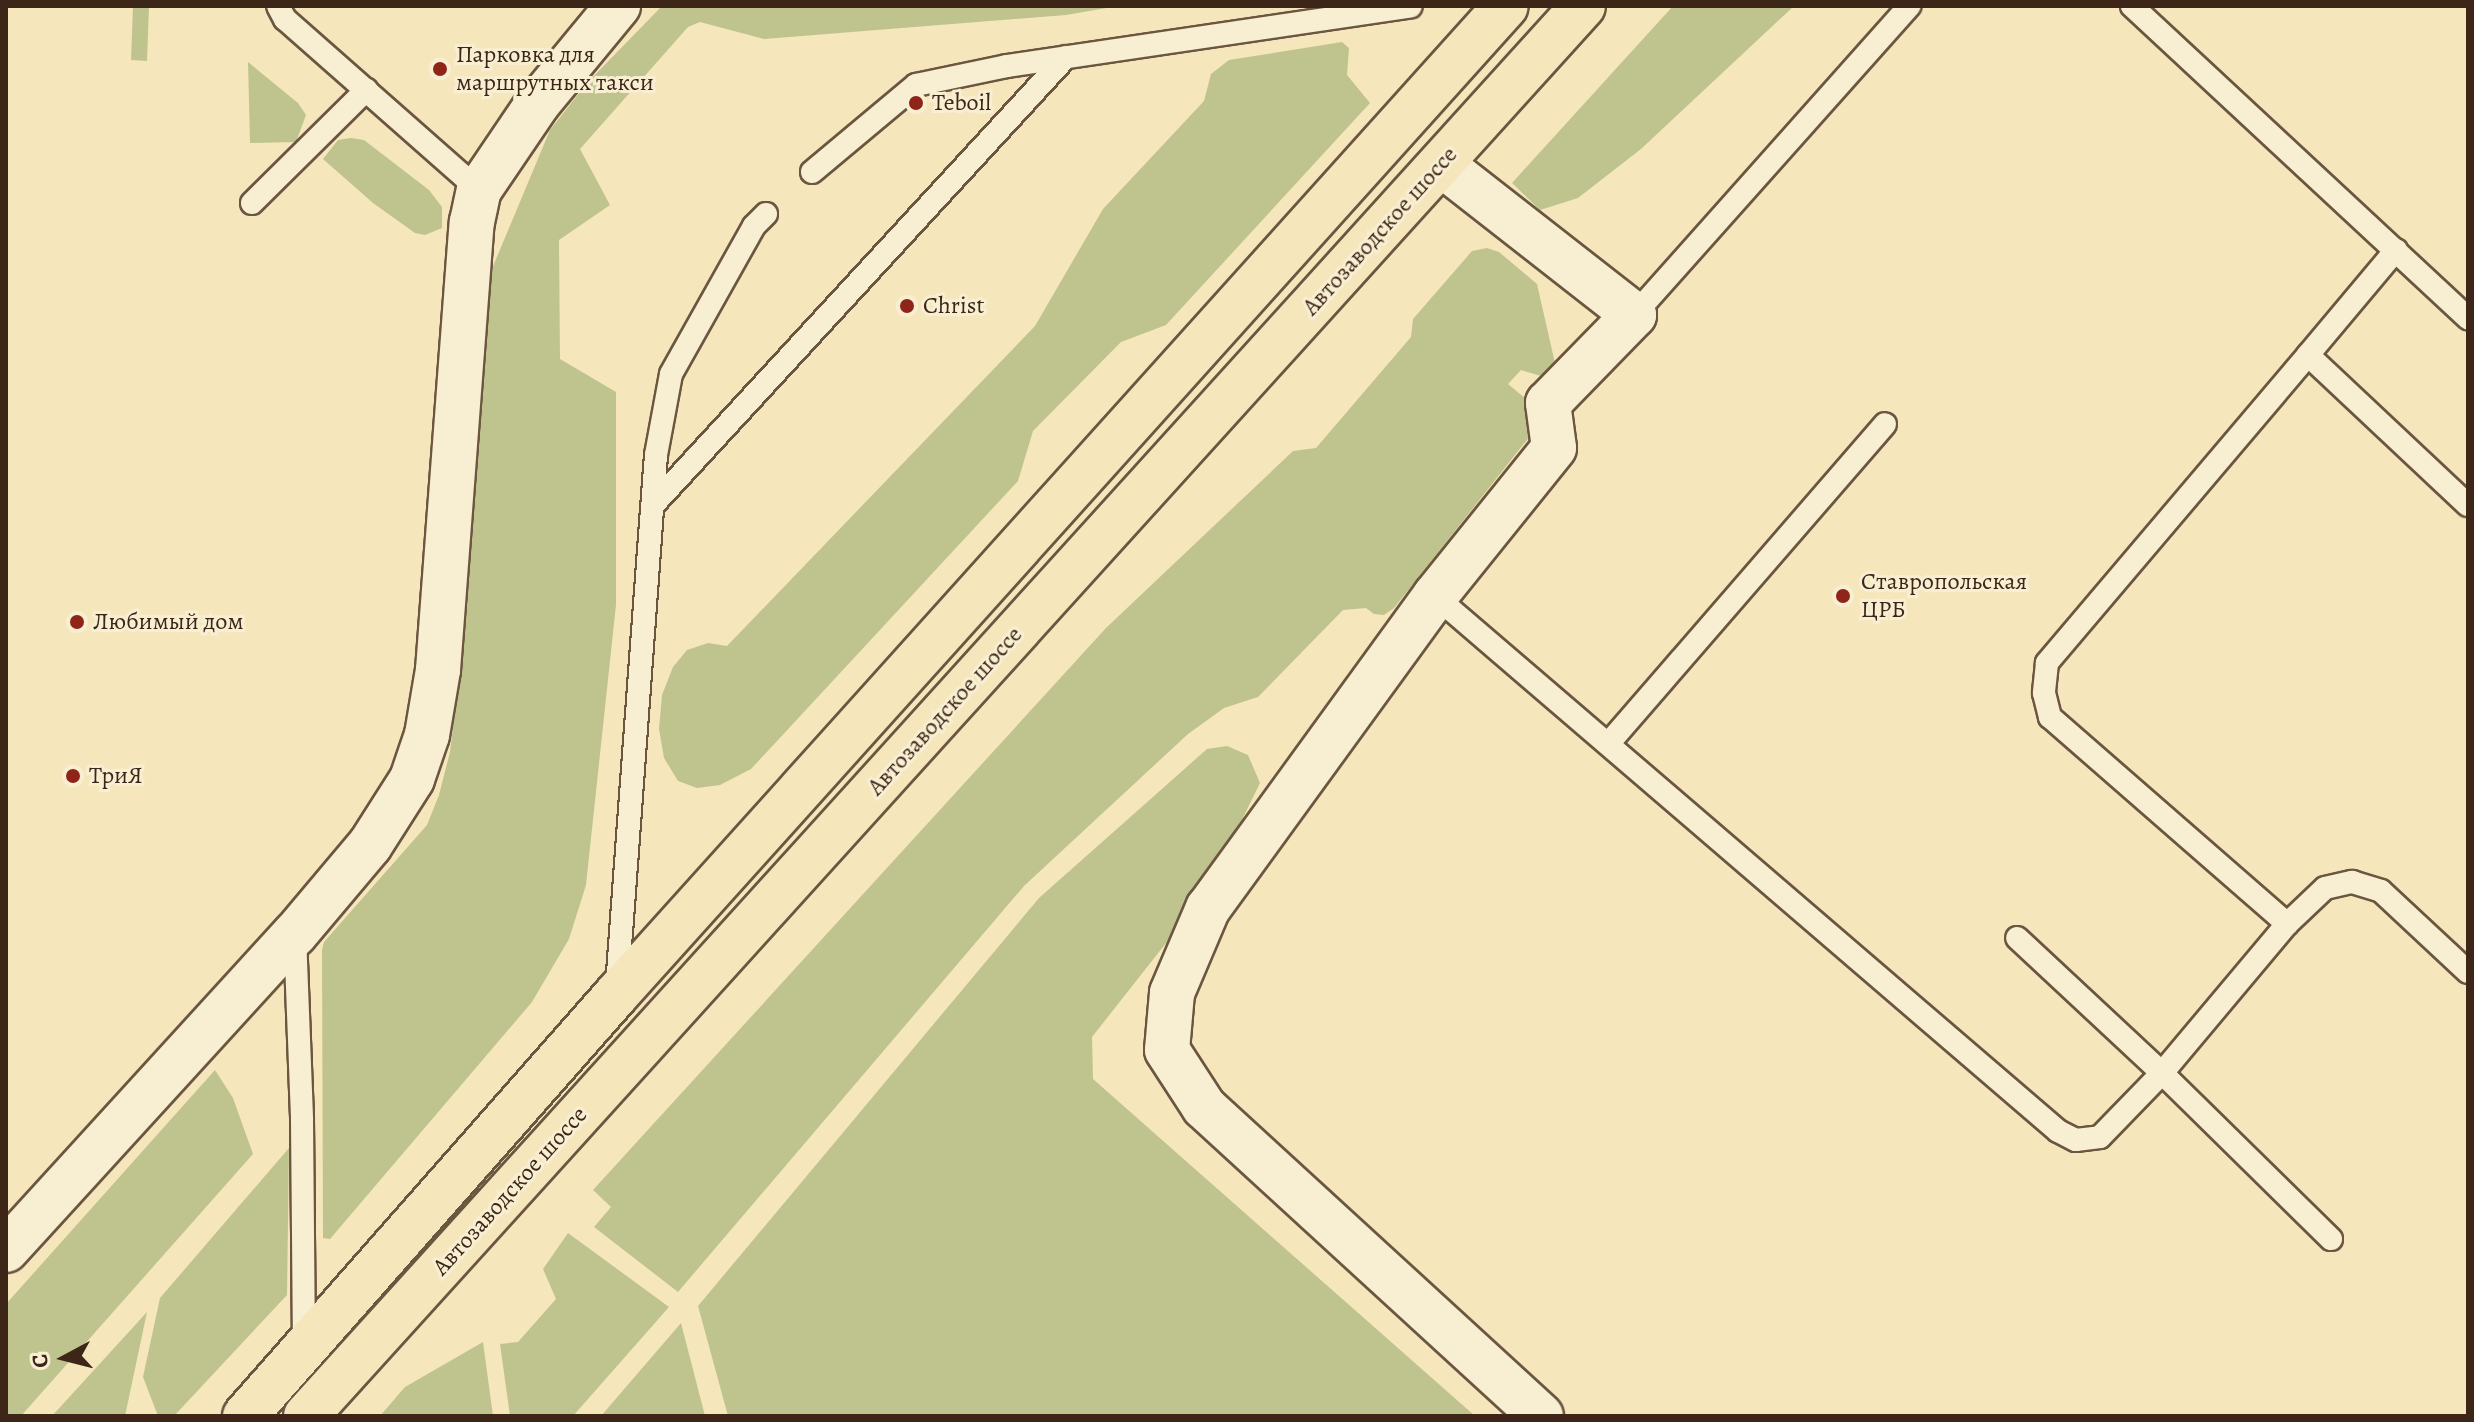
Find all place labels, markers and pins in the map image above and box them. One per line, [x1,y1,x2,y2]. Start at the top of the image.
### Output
place label: Парковка для маршрутных такси [456,41,654,97]
marker: Парковка для маршрутных такси [431,60,449,78]
place label: Teboil [932,89,991,117]
marker: Teboil [907,94,925,112]
place label: Christ [923,292,984,320]
marker: Christ [898,297,916,315]
place label: Ставропольская ЦРБ [1861,568,2027,624]
marker: Ставропольская ЦРБ [1832,585,1854,607]
place label: Любимый дом [93,608,244,636]
marker: Любимый дом [68,613,86,631]
place label: ТриЯ [89,762,143,790]
marker: ТриЯ [64,767,82,785]

